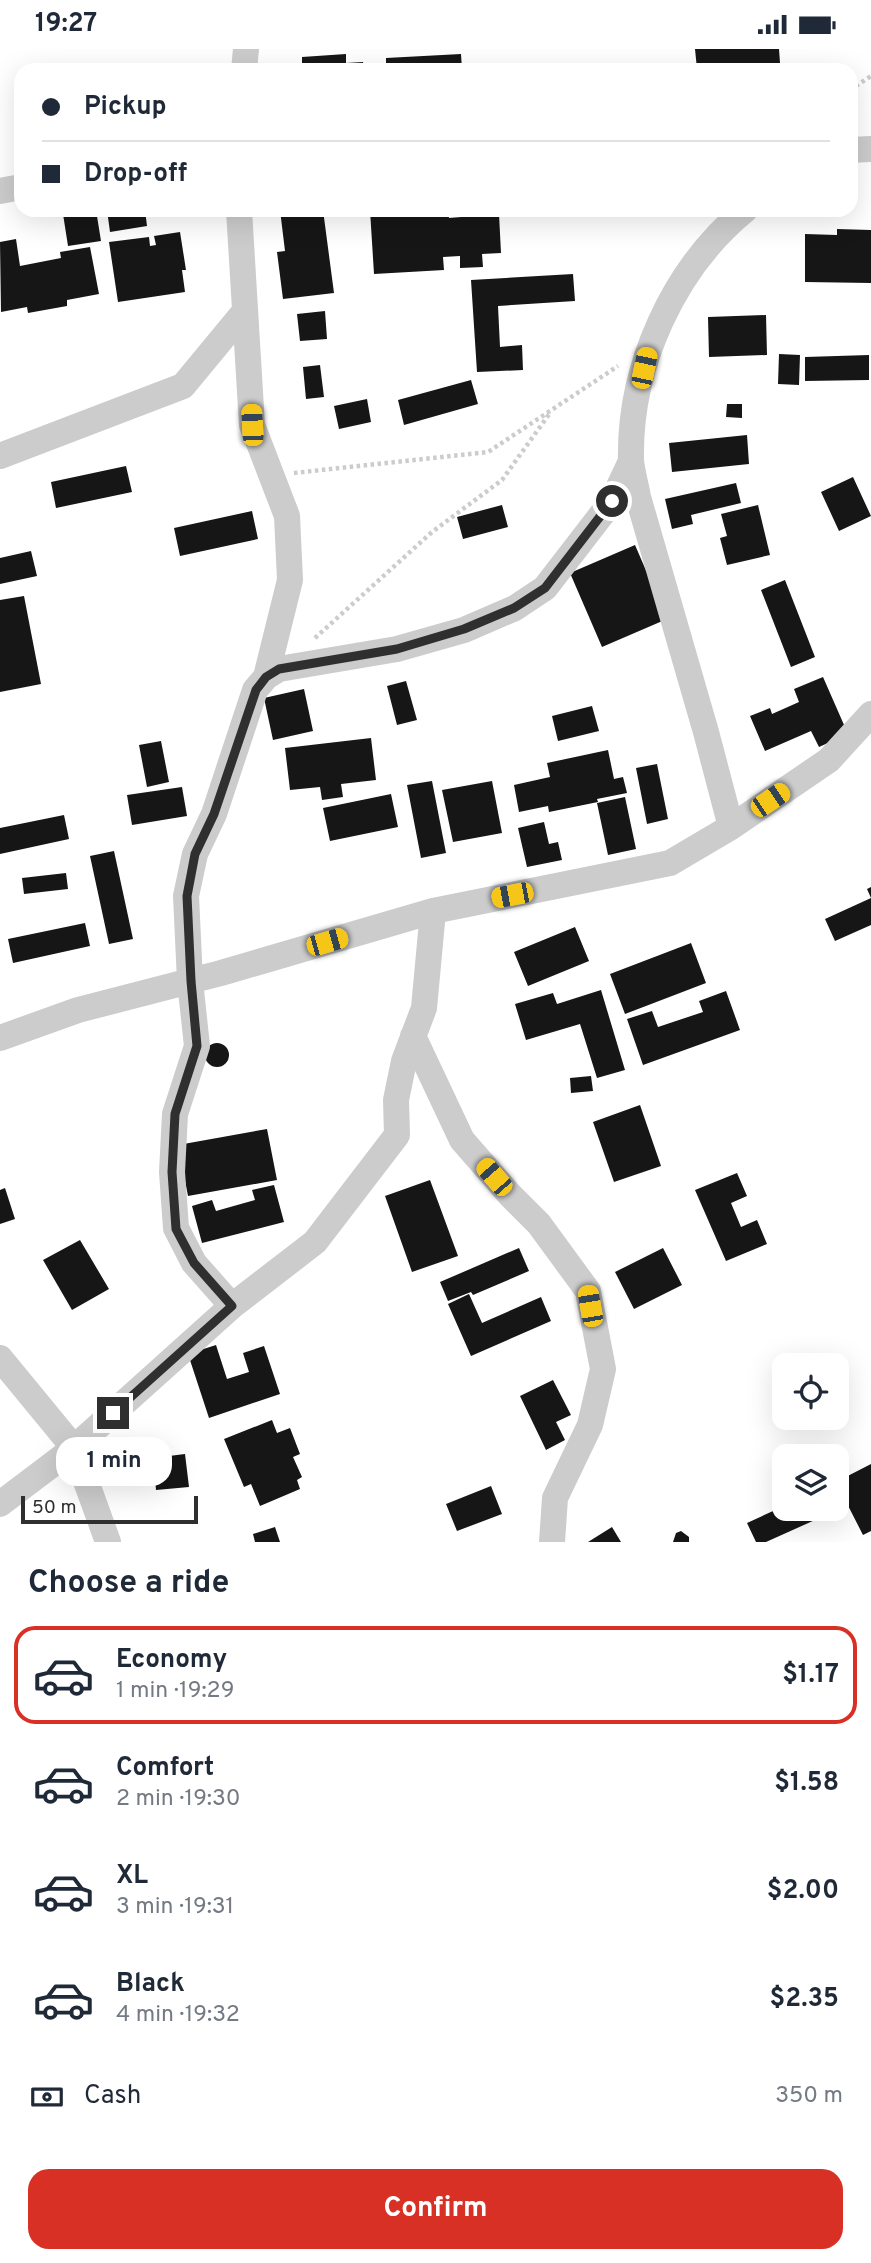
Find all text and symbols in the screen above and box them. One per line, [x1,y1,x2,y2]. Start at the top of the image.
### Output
text: 19:27 [35,8,97,41]
text: Pickup [84,91,167,124]
text: Drop-off [84,158,187,191]
car [630,345,659,391]
car [241,403,264,447]
route start [596,485,628,517]
car [747,780,794,820]
car [490,881,535,909]
car [304,926,351,958]
car [473,1154,516,1200]
car [577,1283,604,1329]
map controls [772,1353,849,1521]
button: locate [772,1353,849,1430]
route end [97,1397,129,1429]
callout: 1 min [55,1437,171,1487]
button: layers [772,1444,849,1521]
text: 1 min [86,1447,142,1476]
scale bar [21,1493,198,1525]
text: 50 m [32,1496,77,1520]
text: Choose a ride [28,1564,229,1604]
icon: car [32,1644,95,1707]
text: Economy [116,1644,227,1677]
text: $1.17 [782,1659,839,1692]
text: 1 min · 19:29 [116,1677,234,1706]
icon: car [32,1752,95,1815]
text: Comfort [116,1752,214,1785]
text: $1.58 [774,1767,839,1800]
text: 2 min · 19:30 [116,1785,240,1814]
icon: car [32,1860,95,1923]
text: XL [116,1860,148,1893]
text: $2.00 [767,1875,839,1908]
text: 3 min · 19:31 [116,1893,234,1922]
icon: car [32,1968,95,2031]
text: Black [116,1968,185,2001]
text: $2.35 [770,1983,839,2016]
text: 4 min · 19:32 [116,2001,240,2030]
icon: cash [28,2078,66,2116]
text: Cash [84,2080,141,2113]
text: 350 m [775,2082,843,2111]
button: Confirm [28,2169,843,2249]

